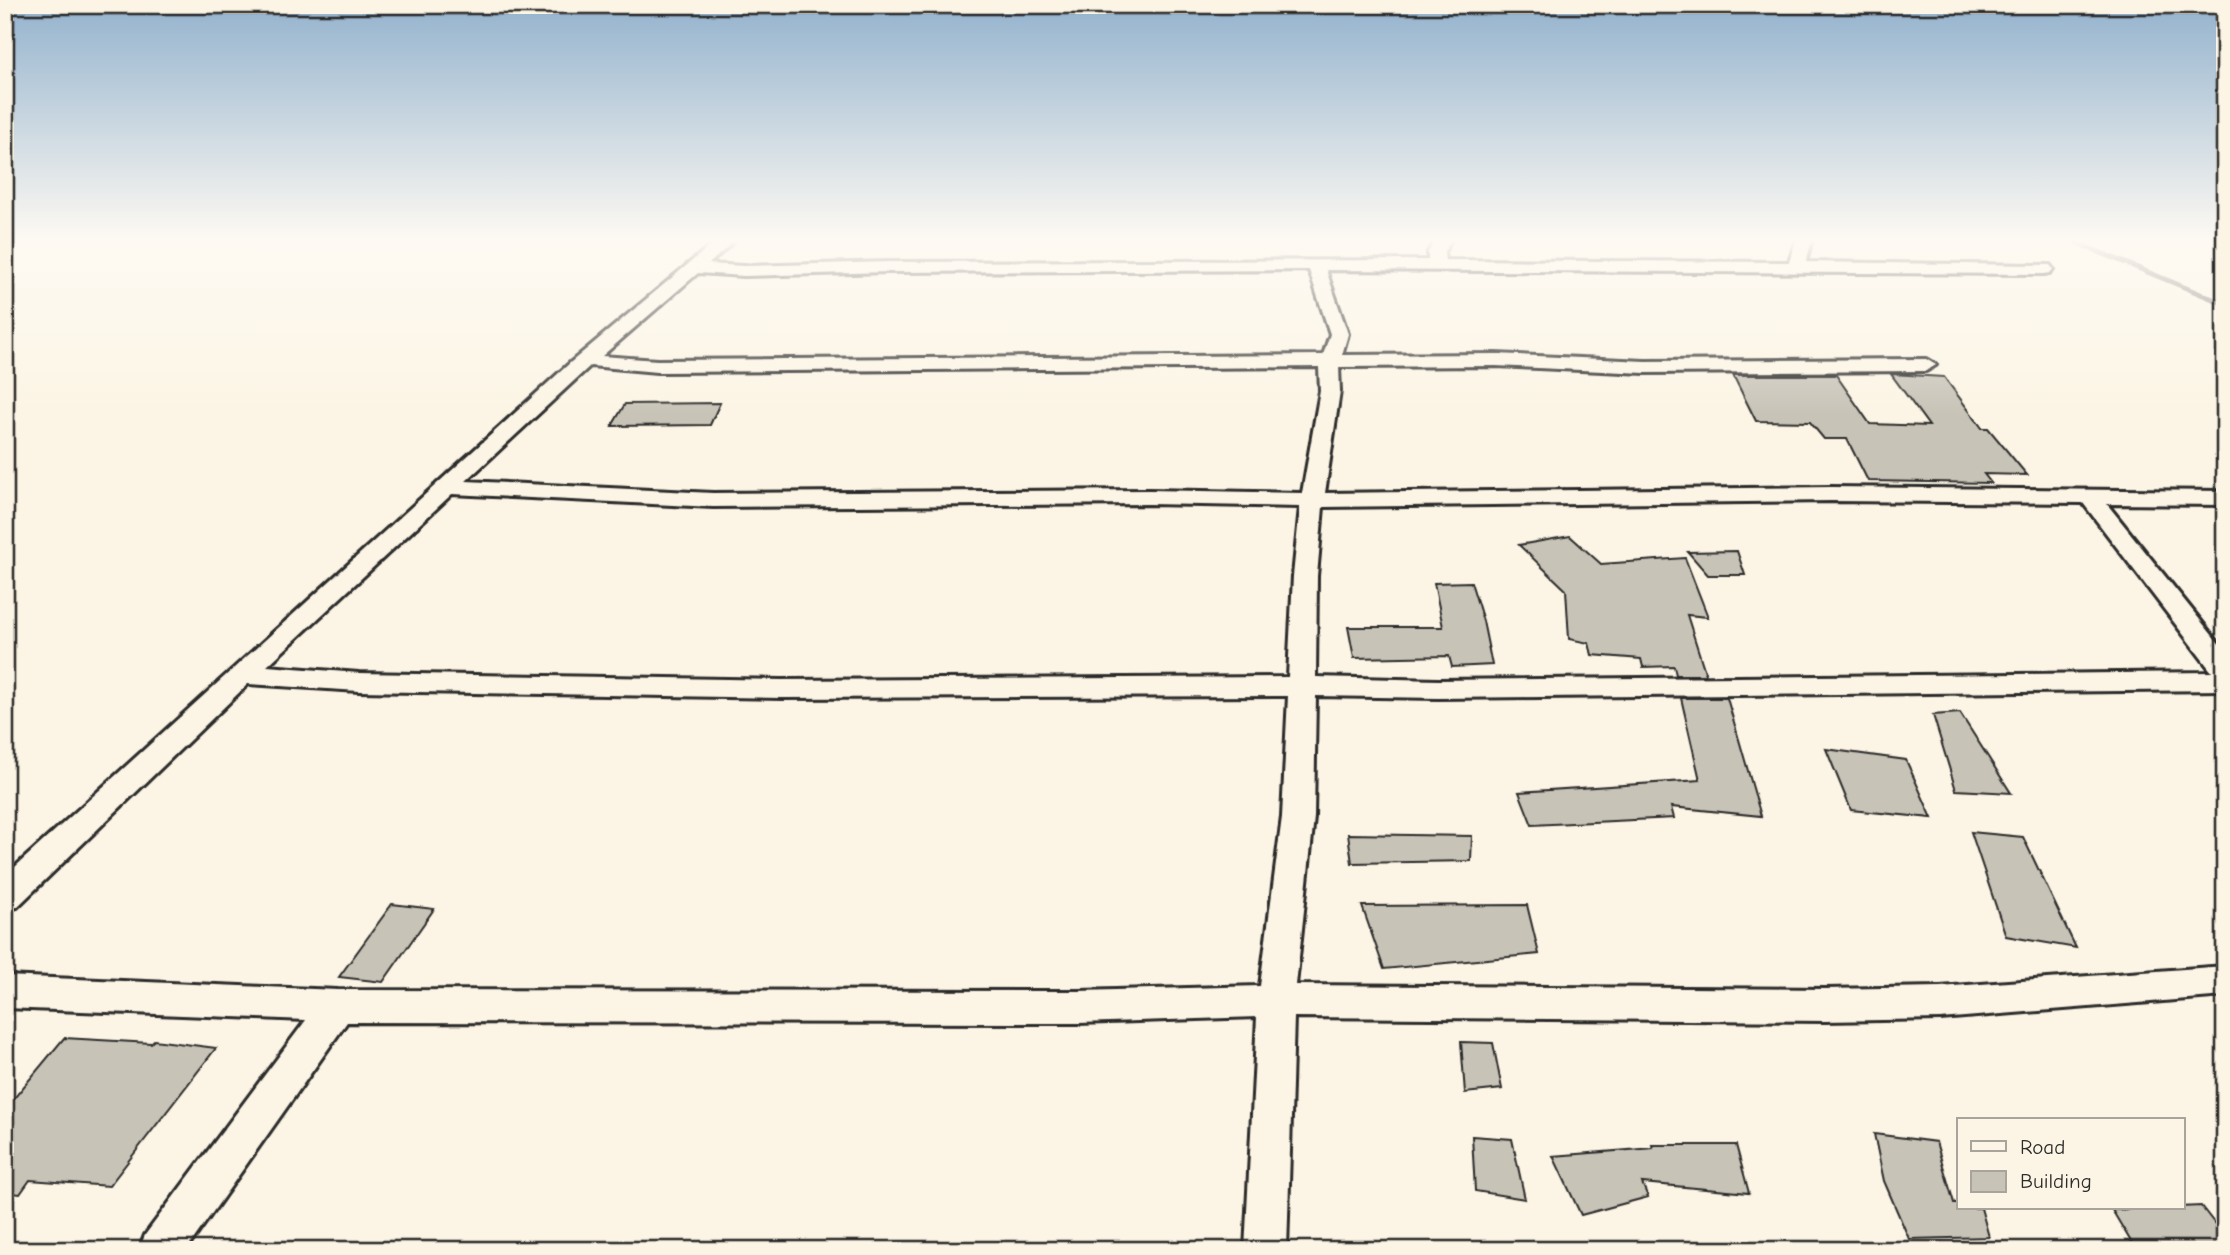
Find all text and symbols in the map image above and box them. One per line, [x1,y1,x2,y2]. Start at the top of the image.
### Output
legend [1957,1118,2184,1210]
text: Road [2020,1135,2065,1159]
text: Building [2020,1169,2092,1193]

